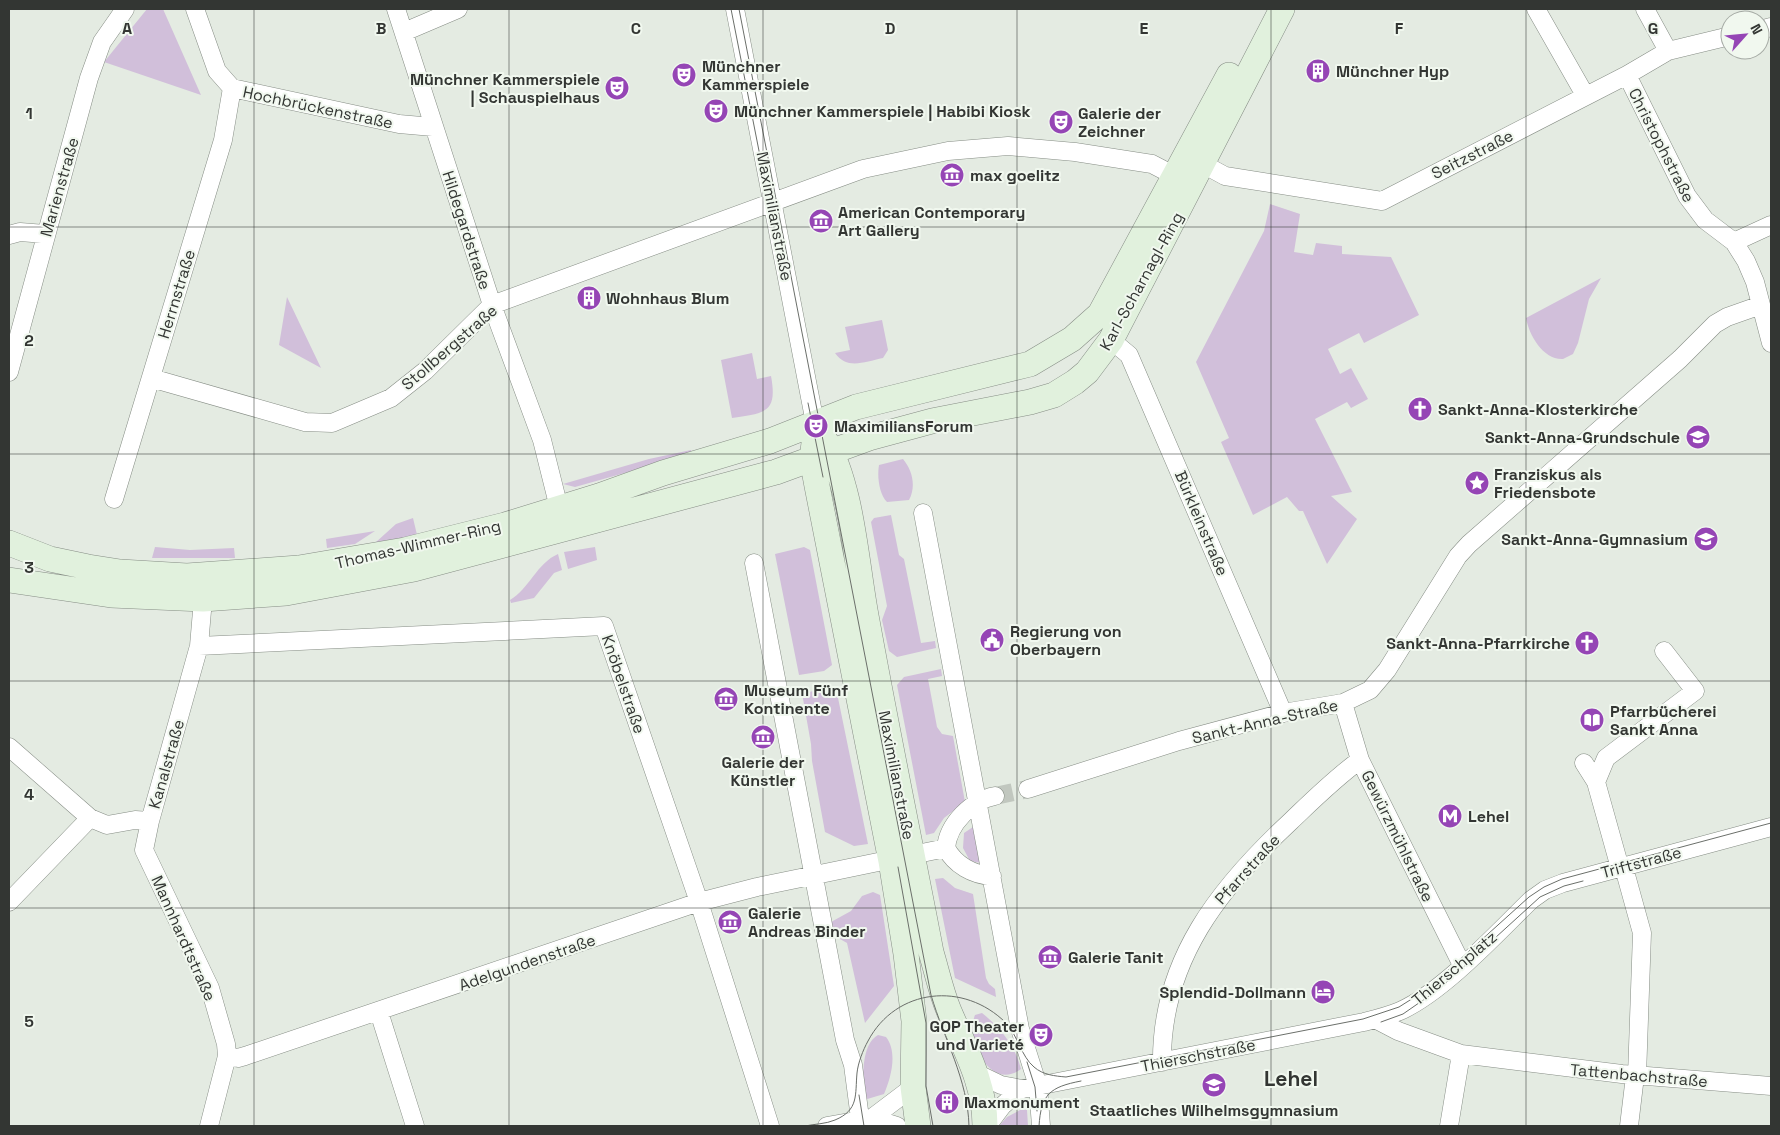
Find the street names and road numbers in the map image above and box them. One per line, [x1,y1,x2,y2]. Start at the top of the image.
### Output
street label: Hochbrückenstraße [241,81,395,134]
street label: Christophstraße [1624,85,1699,206]
street label: Seitzstraße [1428,125,1517,184]
street label: Marienstraße [35,135,84,239]
street label: Maximilianstraße [752,150,797,282]
street label: Hildegardstraße [437,168,496,292]
street label: Karl-Scharnagl-Ring [1095,208,1188,354]
street label: Herrnstraße [153,247,200,341]
street label: Stollbergstraße [397,300,502,395]
street label: Bürkleinstraße [1170,467,1233,579]
street label: Thomas-Wimmer-Ring [333,515,503,574]
street label: Knöbelstraße [597,632,650,736]
street label: Sankt-Anna-Straße [1190,694,1340,749]
street label: Maximilianstraße [874,709,919,841]
street label: Kanalstraße [144,717,189,811]
street label: Gewürzmühlstraße [1357,767,1439,906]
street label: Pfarrstraße [1210,830,1285,909]
street label: Triftstraße [1599,842,1684,883]
street label: Mannhardtstraße [146,872,221,1004]
street label: Thierschplatz [1407,927,1501,1010]
street label: Adelgundenstraße [456,929,598,996]
street label: Thierschstraße [1139,1034,1257,1077]
street label: Tattenbachstraße [1569,1059,1708,1092]

